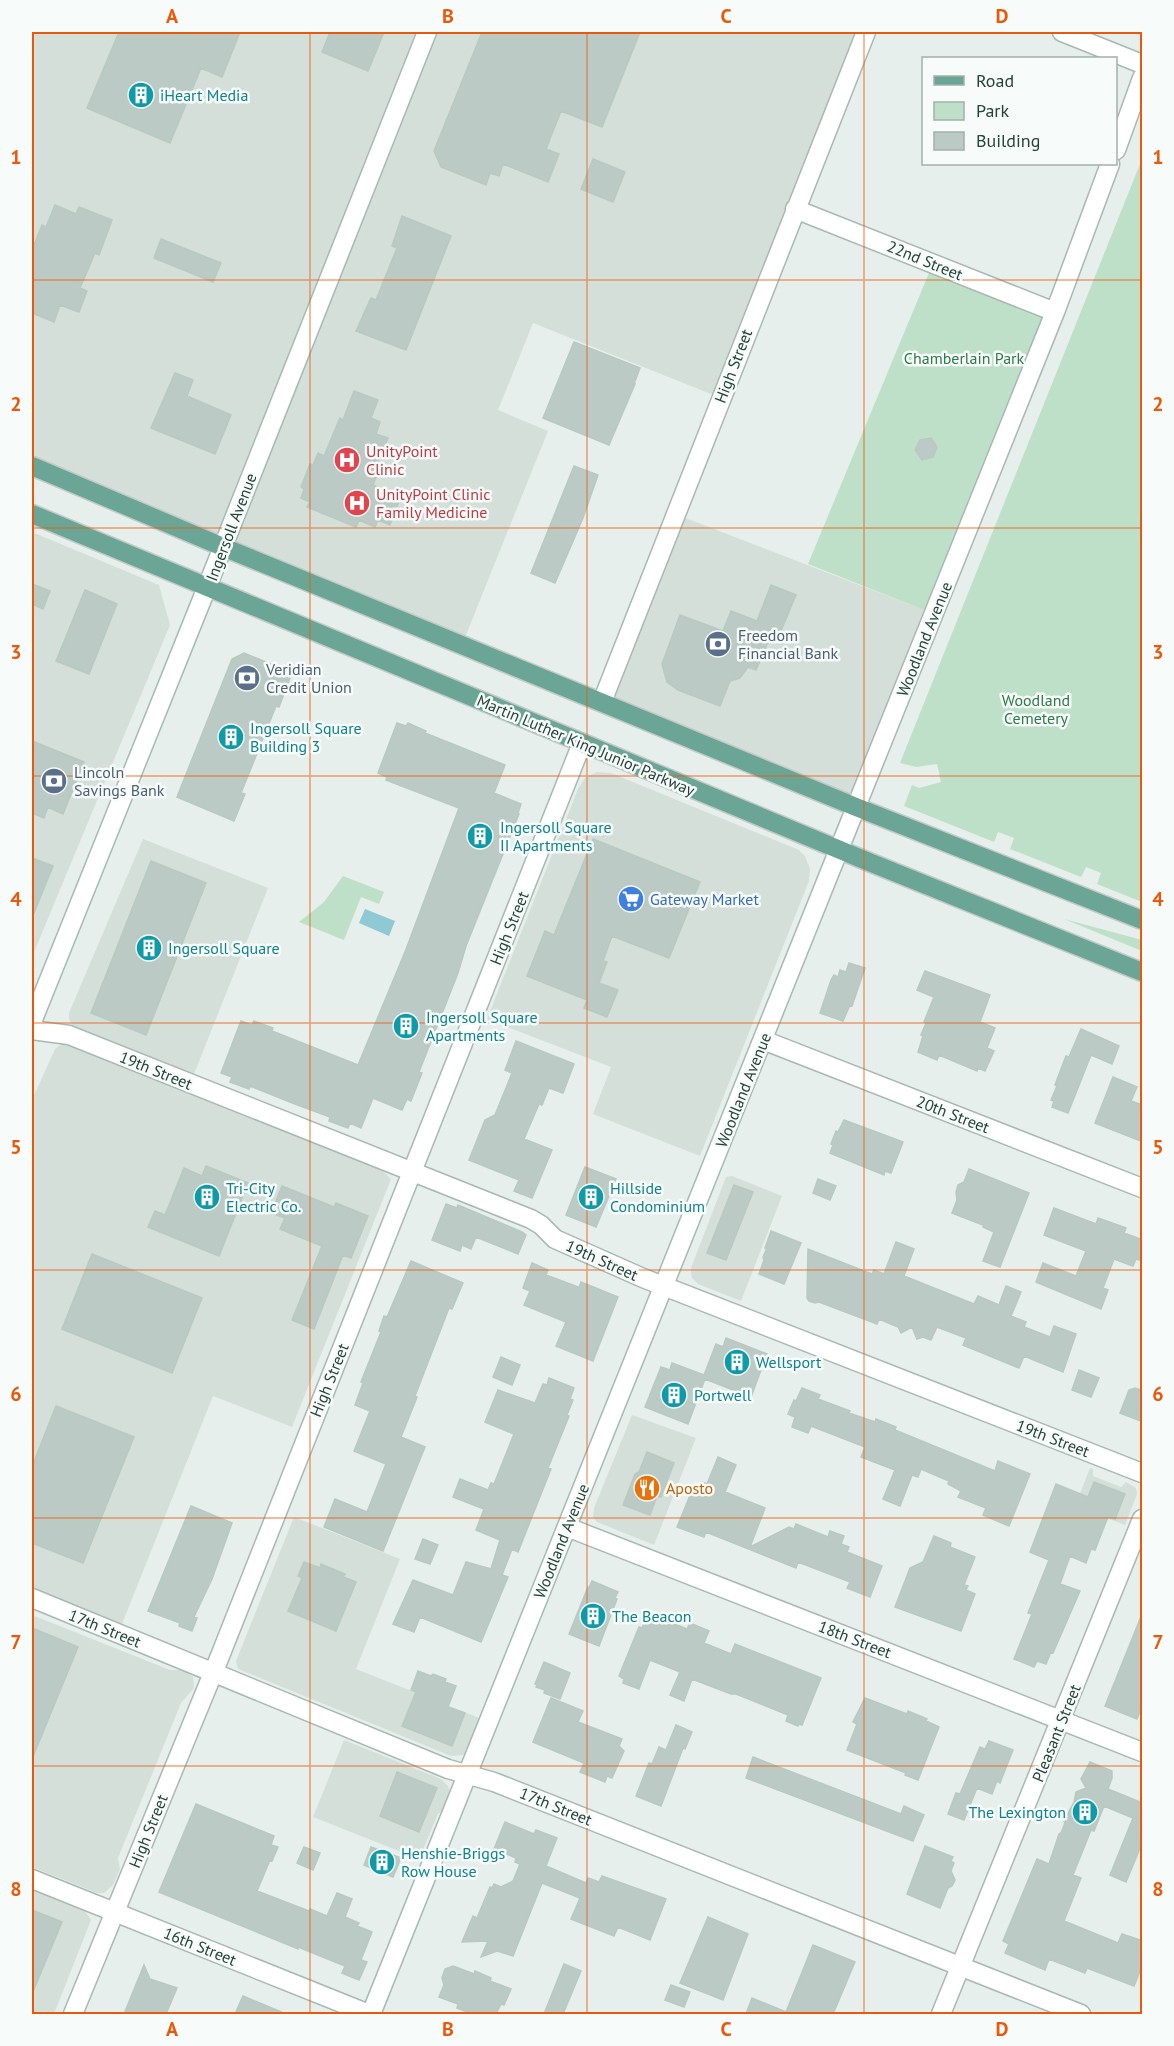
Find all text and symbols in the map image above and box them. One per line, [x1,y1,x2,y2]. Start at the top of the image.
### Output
text: A [166,3,179,29]
text: B [442,3,454,29]
text: C [720,3,732,29]
text: D [996,3,1009,29]
legend [922,57,1117,165]
text: Road [976,69,1014,92]
building icon: iHeart Media [126,80,156,110]
place label: iHeart Media [160,85,248,105]
text: Park [976,99,1009,122]
text: Building [976,129,1040,152]
text: 1 [10,144,22,170]
text: 1 [1152,144,1164,170]
street label: 22nd Street [884,236,966,284]
street label: High Street [710,326,756,406]
park label: Chamberlain Park [904,348,1025,368]
text: 2 [10,391,22,417]
text: 2 [1152,391,1164,417]
place label: UnityPoint Clinic [366,441,438,479]
hospital icon: UnityPoint Clinic [332,445,362,475]
street label: Ingersoll Avenue [201,470,261,584]
place label: UnityPoint Clinic Family Medicine [376,484,490,522]
hospital icon: UnityPoint Clinic Family Medicine [342,488,372,518]
street label: Woodland Avenue [892,579,956,699]
place label: Freedom Financial Bank [738,625,838,663]
bank icon: Freedom Financial Bank [703,629,733,659]
text: 3 [10,639,22,665]
text: 3 [1152,639,1164,665]
place label: Veridian Credit Union [265,659,352,697]
bank icon: Veridian Credit Union [232,663,262,693]
street label: Martin Luther King Junior Parkway [474,690,698,800]
park label: Woodland Cemetery [1002,690,1070,728]
place label: Ingersoll Square Building 3 [250,718,362,756]
building icon: Ingersoll Square Building 3 [216,722,246,752]
place label: Lincoln Savings Bank [74,762,165,800]
bank icon: Lincoln Savings Bank [39,766,69,796]
place label: Ingersoll Square II Apartments [500,817,612,855]
building icon: Ingersoll Square II Apartments [465,821,495,851]
supermarket icon: Gateway Market [616,884,646,914]
text: 4 [10,886,22,912]
text: 4 [1152,886,1164,912]
street label: High Street [485,888,533,968]
place label: Gateway Market [650,889,759,909]
building icon: Ingersoll Square [134,933,164,963]
place label: Ingersoll Square [168,938,280,958]
place label: Ingersoll Square Apartments [426,1007,538,1045]
building icon: Ingersoll Square Apartments [391,1011,421,1041]
street label: Woodland Avenue [711,1030,775,1150]
street label: 19th Street [117,1046,196,1094]
street label: 20th Street [914,1091,993,1137]
text: 5 [10,1134,22,1160]
text: 5 [1152,1134,1164,1160]
place label: Tri-City Electric Co. [226,1178,301,1216]
place label: Hillside Condominium [610,1178,705,1216]
building icon: Tri-City Electric Co. [192,1182,222,1212]
building icon: Hillside Condominium [576,1182,606,1212]
street label: 19th Street [563,1235,642,1285]
street label: High Street [305,1340,353,1420]
building icon: Wellsport [722,1347,752,1377]
place label: Wellsport [756,1352,822,1372]
building icon: Portwell [659,1380,689,1410]
text: 6 [10,1381,22,1407]
text: 6 [1152,1381,1164,1407]
place label: Portwell [694,1385,752,1405]
street label: 19th Street [1014,1415,1093,1461]
restaurant icon: Aposto [632,1473,662,1503]
place label: Aposto [666,1478,713,1498]
street label: Woodland Avenue [529,1481,593,1601]
building icon: The Beacon [578,1601,608,1631]
street label: 17th Street [66,1604,145,1652]
place label: The Beacon [612,1606,692,1626]
street label: 18th Street [816,1616,895,1662]
text: 7 [10,1629,22,1655]
text: 7 [1152,1629,1164,1655]
street label: Pleasant Street [1027,1681,1085,1785]
street label: 17th Street [517,1782,596,1830]
street label: High Street [124,1791,172,1871]
building icon: The Lexington [1070,1797,1100,1827]
place label: The Lexington [968,1802,1066,1822]
place label: Henshie-Briggs Row House [401,1843,506,1881]
building icon: Henshie-Briggs Row House [367,1847,397,1877]
text: 8 [10,1876,22,1902]
text: 8 [1152,1876,1164,1902]
street label: 16th Street [161,1922,240,1970]
text: A [166,2016,179,2042]
text: B [442,2016,454,2042]
text: C [720,2016,732,2042]
text: D [996,2016,1009,2042]

